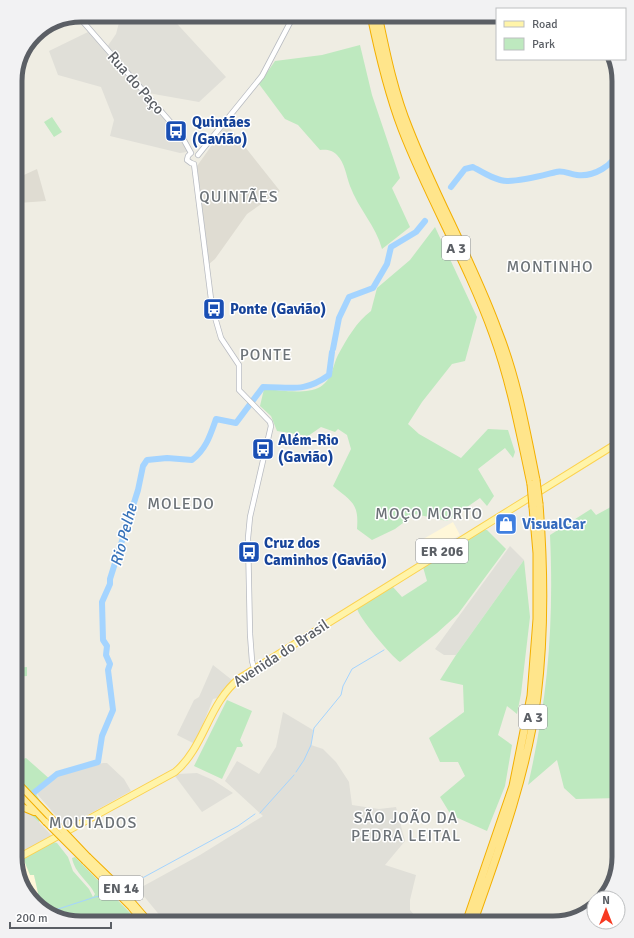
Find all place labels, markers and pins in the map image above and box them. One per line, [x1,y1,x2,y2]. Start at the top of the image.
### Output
place label: Quintães (Gavião) [192,113,251,148]
bus stop icon: Quintães (Gavião) [163,118,189,144]
bus stop icon: Ponte (Gavião) [201,296,227,322]
place label: Ponte (Gavião) [230,300,326,318]
place label: Além-Rio (Gavião) [278,431,339,466]
bus stop icon: Além-Rio (Gavião) [250,436,276,462]
shop icon: VisualCar [493,511,519,537]
place label: VisualCar [522,515,586,533]
place label: Cruz dos Caminhos (Gavião) [264,534,387,569]
bus stop icon: Cruz dos Caminhos (Gavião) [236,539,262,565]

